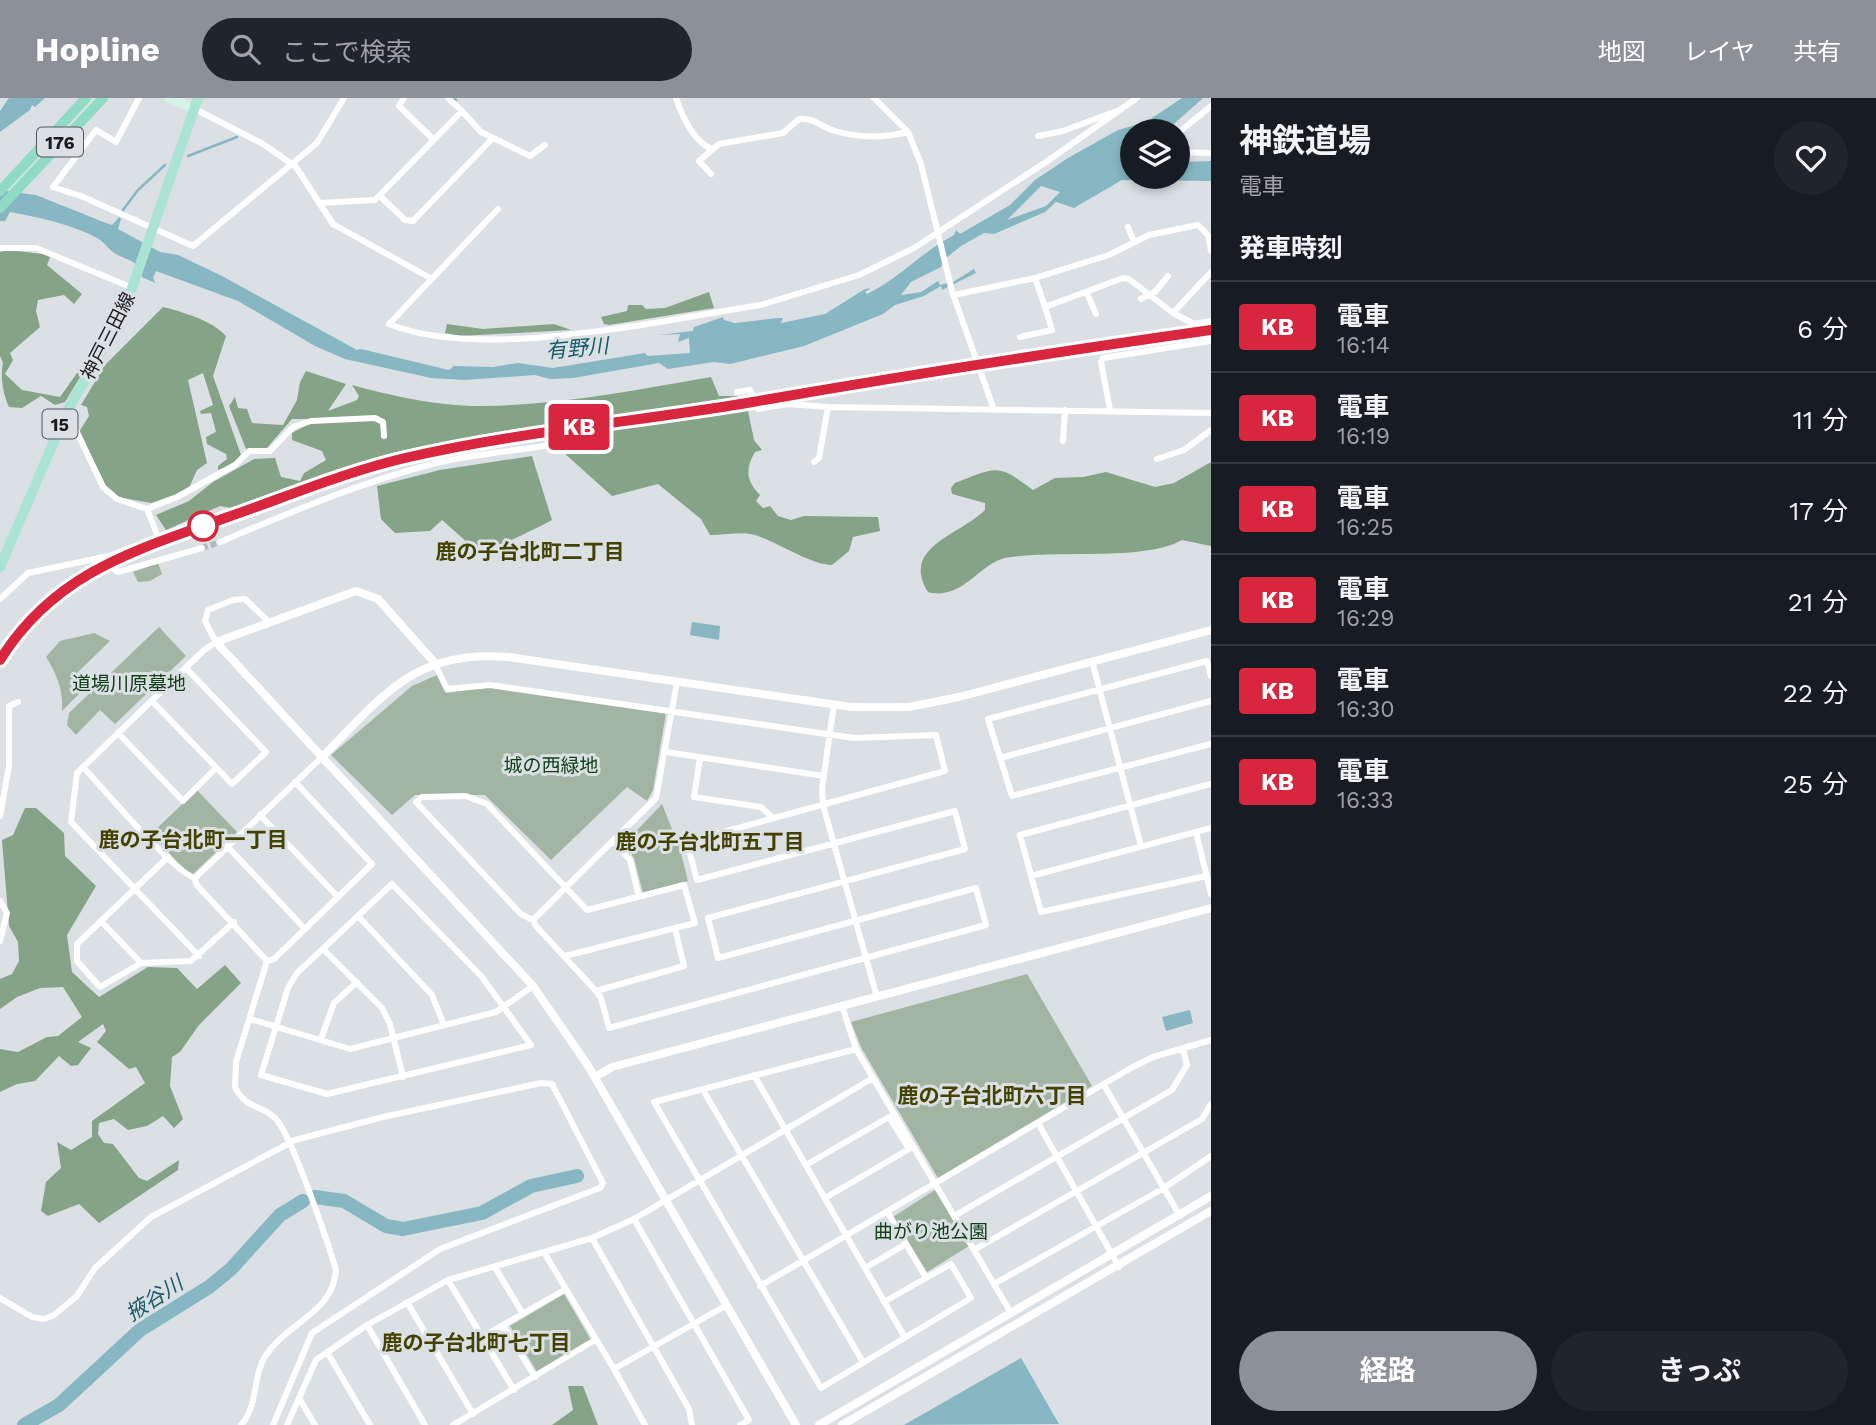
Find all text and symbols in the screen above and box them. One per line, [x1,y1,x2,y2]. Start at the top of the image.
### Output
search box [202,18,692,81]
text: Hopline [35,30,160,69]
icon: search [226,30,264,68]
text: ここで検索 [282,37,412,67]
text: 地図 [1598,38,1646,66]
text: レイヤ [1684,38,1755,66]
text: 共有 [1793,38,1841,66]
map controls [1120,119,1190,189]
button: layers [1120,119,1190,189]
text: 神鉄道場 [1239,121,1371,160]
button: heart [1774,121,1848,195]
road number: 176 [37,127,83,156]
text: 電車 [1239,173,1285,200]
text: 発車時刻 [1239,233,1343,263]
street label: 神戸三田線 [76,288,140,384]
text: 電車 [1337,301,1389,331]
text: KB [1261,313,1294,341]
text: 6 分 [1797,314,1848,344]
text: 16:14 [1337,332,1390,359]
water label: 有野川 [545,333,611,363]
text: 電車 [1337,392,1389,422]
line badge: KB [548,404,610,450]
text: KB [1261,404,1294,432]
text: 11 分 [1793,405,1848,435]
road number: 15 [42,410,78,438]
text: KB [562,413,596,441]
text: 16:19 [1337,423,1390,450]
text: 電車 [1337,483,1389,513]
text: KB [1261,495,1294,523]
text: 17 分 [1789,496,1848,526]
unlabelled marker [188,511,218,541]
text: 16:25 [1337,514,1394,541]
district label: 鹿の子台北町二丁目 [436,539,625,564]
text: 電車 [1337,574,1389,604]
text: KB [1261,586,1294,614]
text: 21 分 [1788,587,1848,617]
text: 16:29 [1337,605,1394,632]
text: 電車 [1337,665,1389,695]
park label: 道場川原墓地 [72,672,186,695]
text: KB [1261,677,1294,705]
text: 22 分 [1783,678,1848,708]
text: 16:30 [1337,696,1394,723]
park label: 城の西緑地 [503,754,599,777]
text: 電車 [1337,756,1389,786]
text: KB [1261,768,1294,796]
text: 25 分 [1783,769,1848,799]
text: 16:33 [1337,787,1394,814]
district label: 鹿の子台北町一丁目 [99,827,288,852]
district label: 鹿の子台北町五丁目 [616,829,805,854]
district label: 鹿の子台北町六丁目 [898,1083,1087,1108]
park label: 曲がり池公園 [874,1220,988,1243]
water label: 掖谷川 [121,1269,189,1326]
district label: 鹿の子台北町七丁目 [382,1330,571,1355]
button: 経路 [1239,1331,1537,1411]
button: きっぷ [1551,1331,1848,1411]

